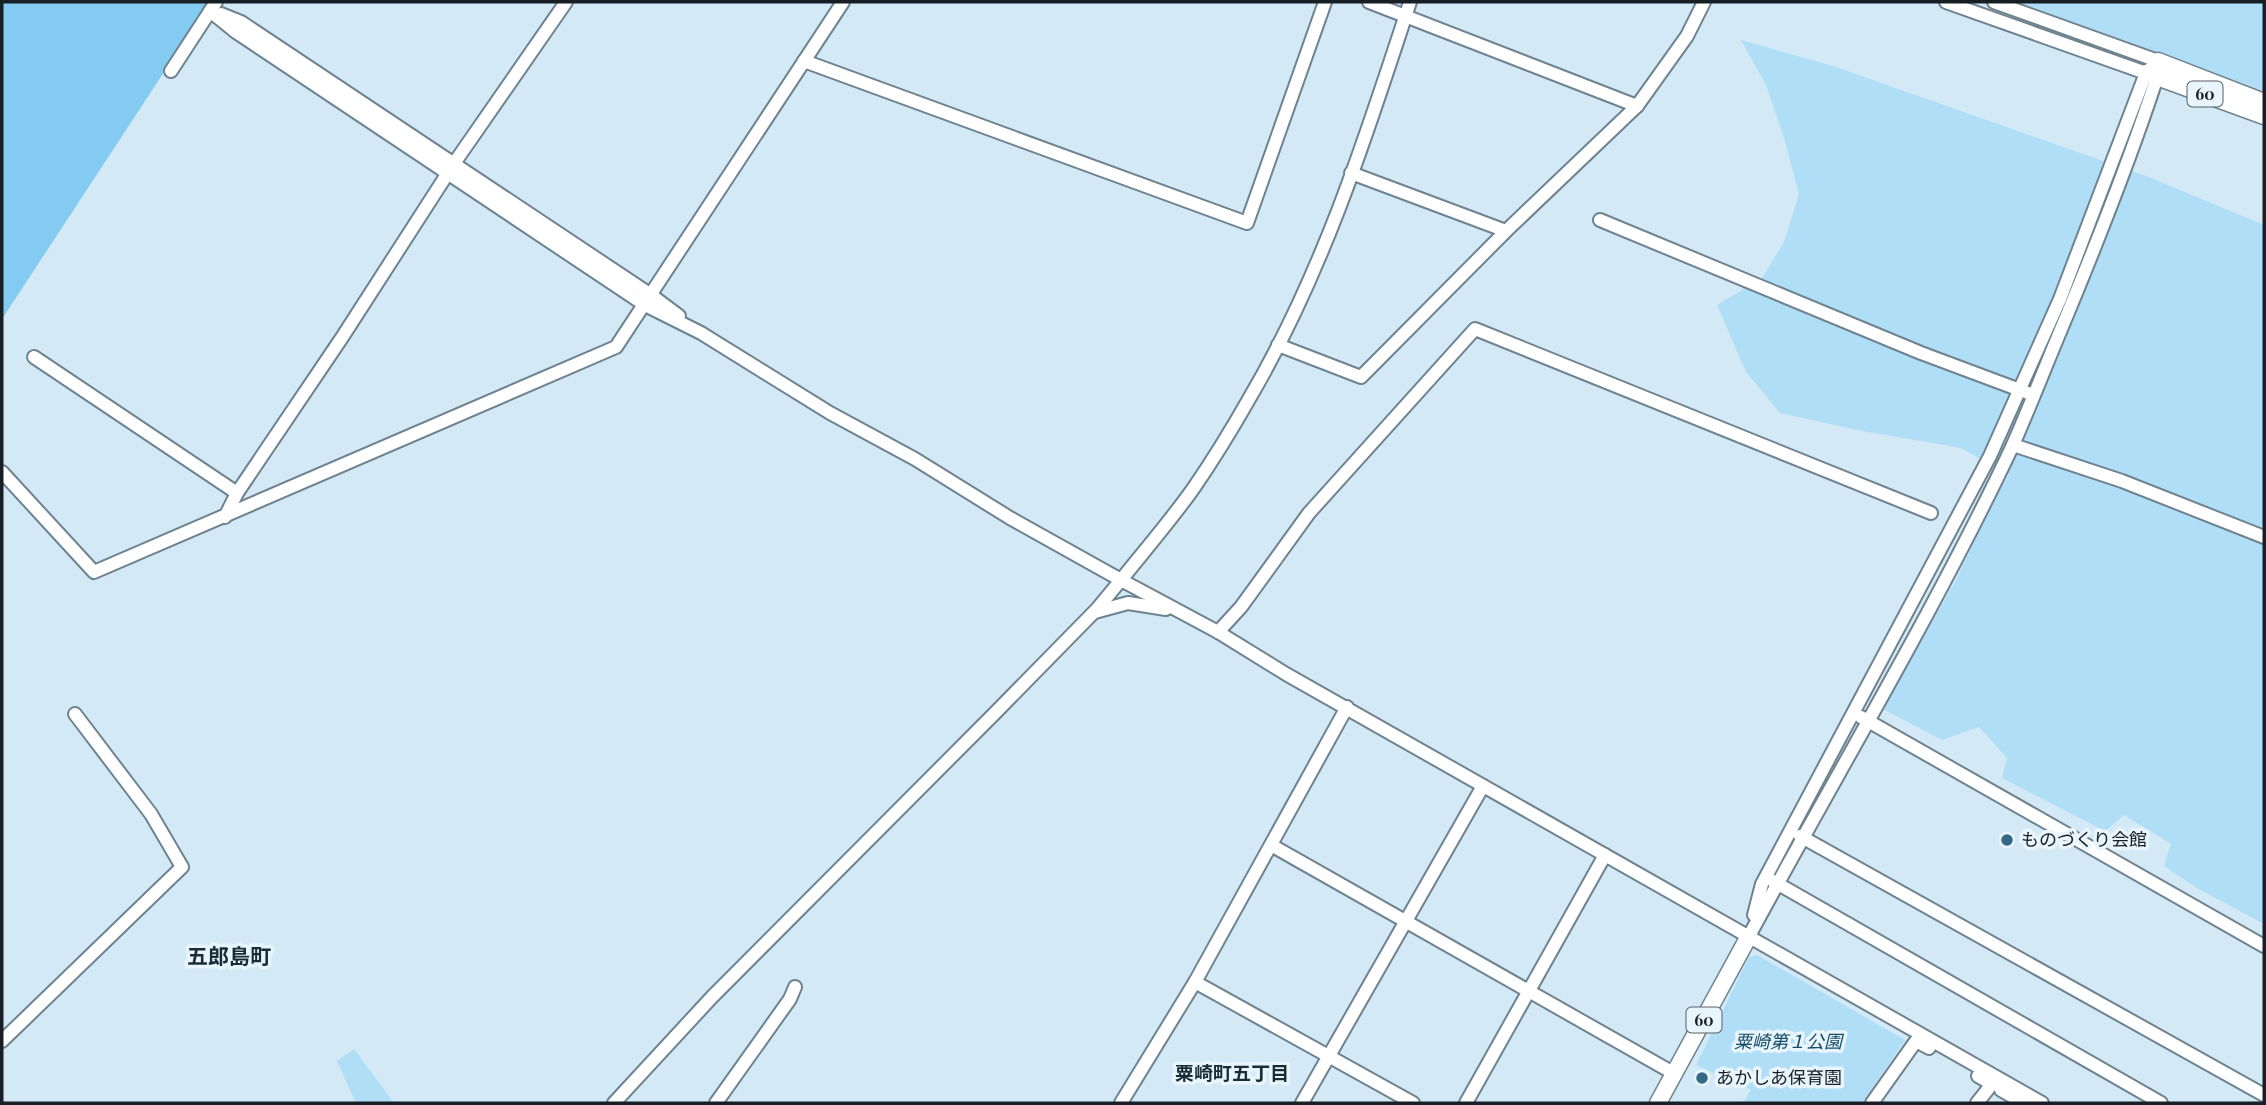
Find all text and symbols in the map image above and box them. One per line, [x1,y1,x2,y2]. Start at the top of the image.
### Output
road number: 60 [2188,82,2222,106]
place label: ものづくり会館 [2021,827,2147,851]
marker: ものづくり会館 [1999,832,2015,848]
district label: 五郎島町 [187,941,271,969]
road number: 60 [1686,1008,1722,1032]
park label: 粟崎第１公園 [1734,1029,1845,1053]
district label: 粟崎町五丁目 [1175,1059,1289,1085]
place label: あかしあ保育園 [1716,1065,1842,1089]
marker: あかしあ保育園 [1694,1070,1710,1086]

